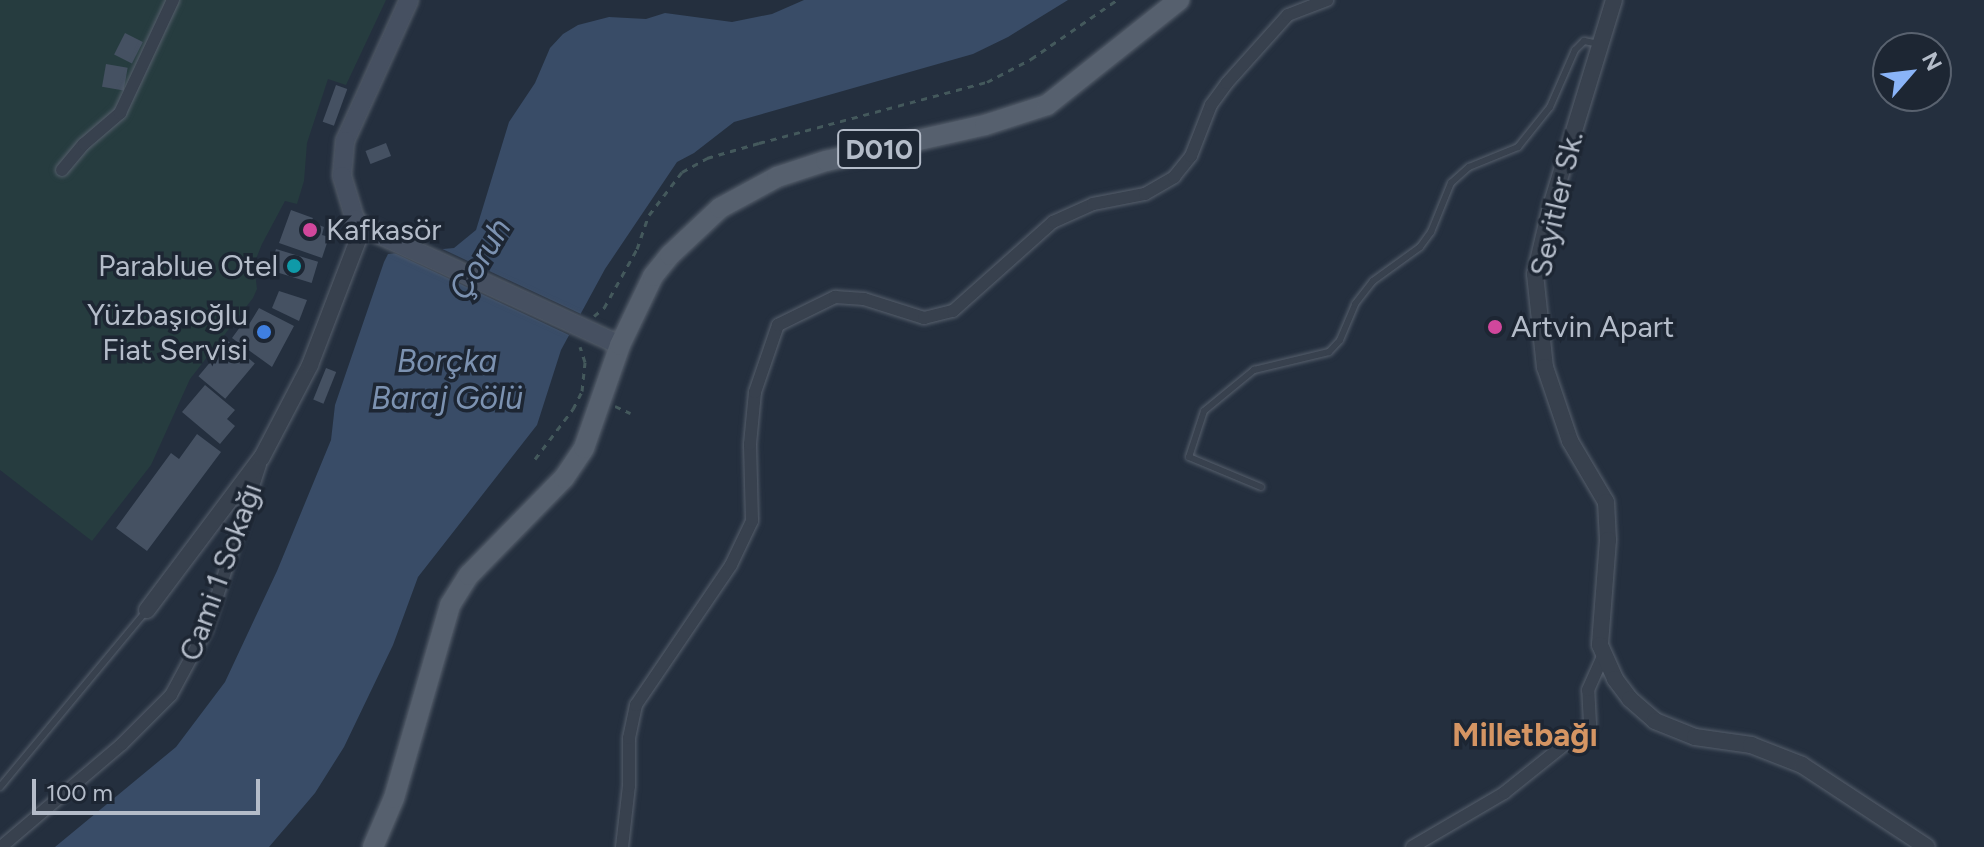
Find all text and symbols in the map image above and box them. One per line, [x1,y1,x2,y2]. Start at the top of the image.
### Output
north arrow [1872,32,1952,112]
text: N [1916,48,1948,75]
road number: D010 [837,125,921,173]
street label: Seyitler Sk. [1523,128,1591,280]
water label: Çoruh [441,211,519,307]
place label: Kafkasör [326,212,441,248]
marker: Kafkasör [301,221,319,239]
place label: Parablue Otel [98,248,278,284]
marker: Parablue Otel [285,257,303,275]
place label: Yüzbaşıoğlu Fiat Servisi [87,297,248,368]
place label: Artvin Apart [1511,309,1674,345]
marker: Artvin Apart [1486,318,1504,336]
marker: Yüzbaşıoğlu Fiat Servisi [255,323,273,341]
water label: Borçka Baraj Gölü [371,343,523,418]
street label: Cami 1 Sokağı [172,478,270,666]
district label: Milletbağı [1452,716,1598,754]
scale bar [36,763,264,813]
text: 100 m [46,778,113,807]

